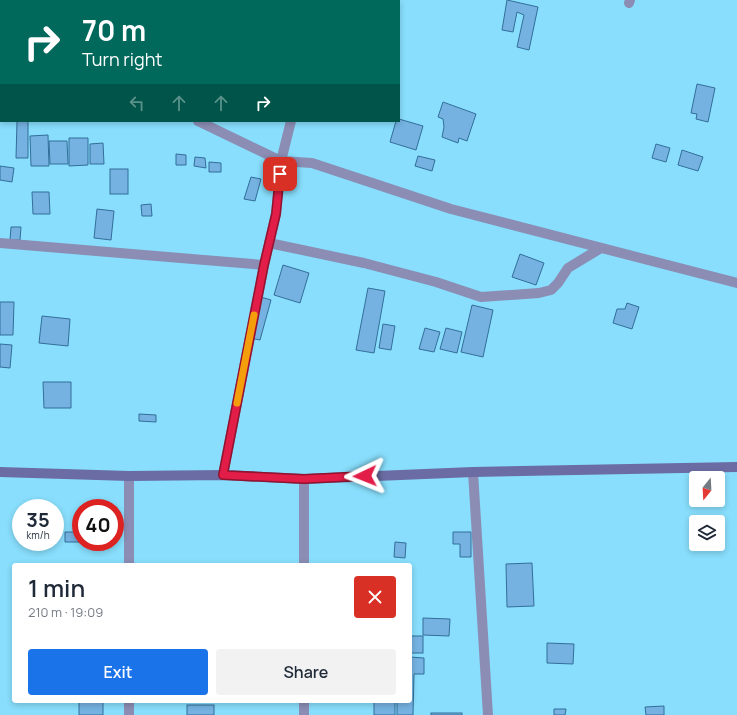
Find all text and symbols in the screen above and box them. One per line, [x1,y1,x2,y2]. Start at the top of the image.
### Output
text: 70 m [82,11,146,49]
icon: right [16,16,68,68]
text: Turn right [82,47,163,71]
icon: left [126,92,148,114]
icon: ahead [168,92,190,114]
icon: ahead [210,92,232,114]
icon: right [252,92,274,114]
pin [263,157,297,191]
icon: arrive [269,163,291,185]
position arrow [344,455,386,497]
north arrow [689,471,725,507]
map controls [689,471,725,551]
speed limit sign: 40 [72,499,124,551]
text: 35 [26,506,50,533]
button: layers [689,515,725,551]
text: km/h [26,528,50,542]
text: 1 min [28,571,85,604]
button: close [354,576,396,618]
text: 210 m · 19:09 [28,603,103,621]
button: Exit [28,649,208,695]
button: Share [216,649,396,695]

